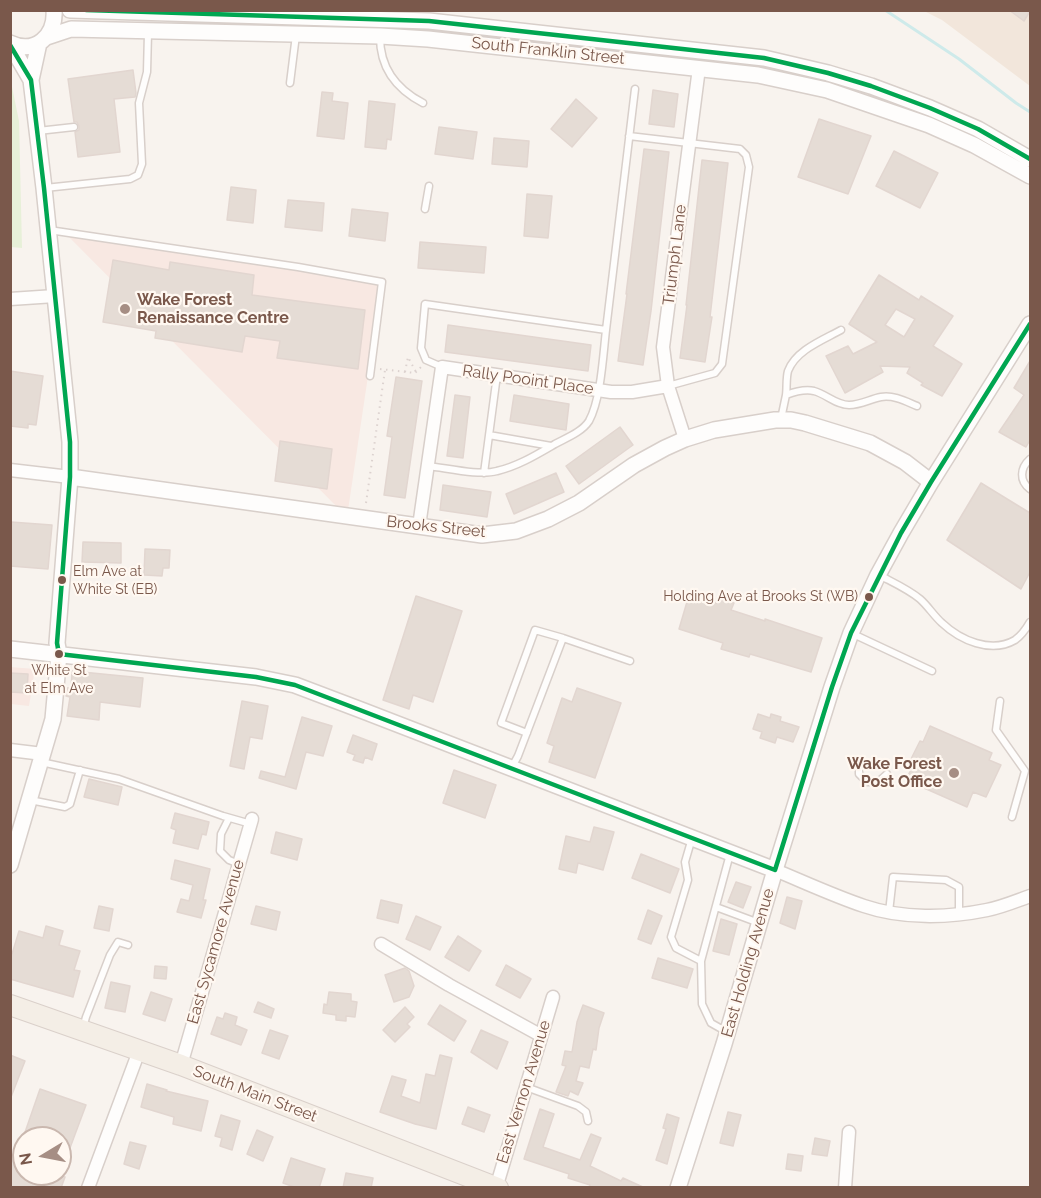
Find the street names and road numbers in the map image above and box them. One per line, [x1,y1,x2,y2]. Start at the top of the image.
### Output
street label: South Franklin Street [470,33,626,69]
street label: Triumph Lane [659,203,691,307]
street label: Rally Pooint Place [461,361,595,399]
street label: Brooks Street [385,512,487,542]
street label: East Sycamore Avenue [183,858,249,1026]
street label: East Holding Avenue [718,886,778,1040]
street label: East Vernon Avenue [493,1018,555,1166]
street label: South Main Street [190,1061,320,1127]

